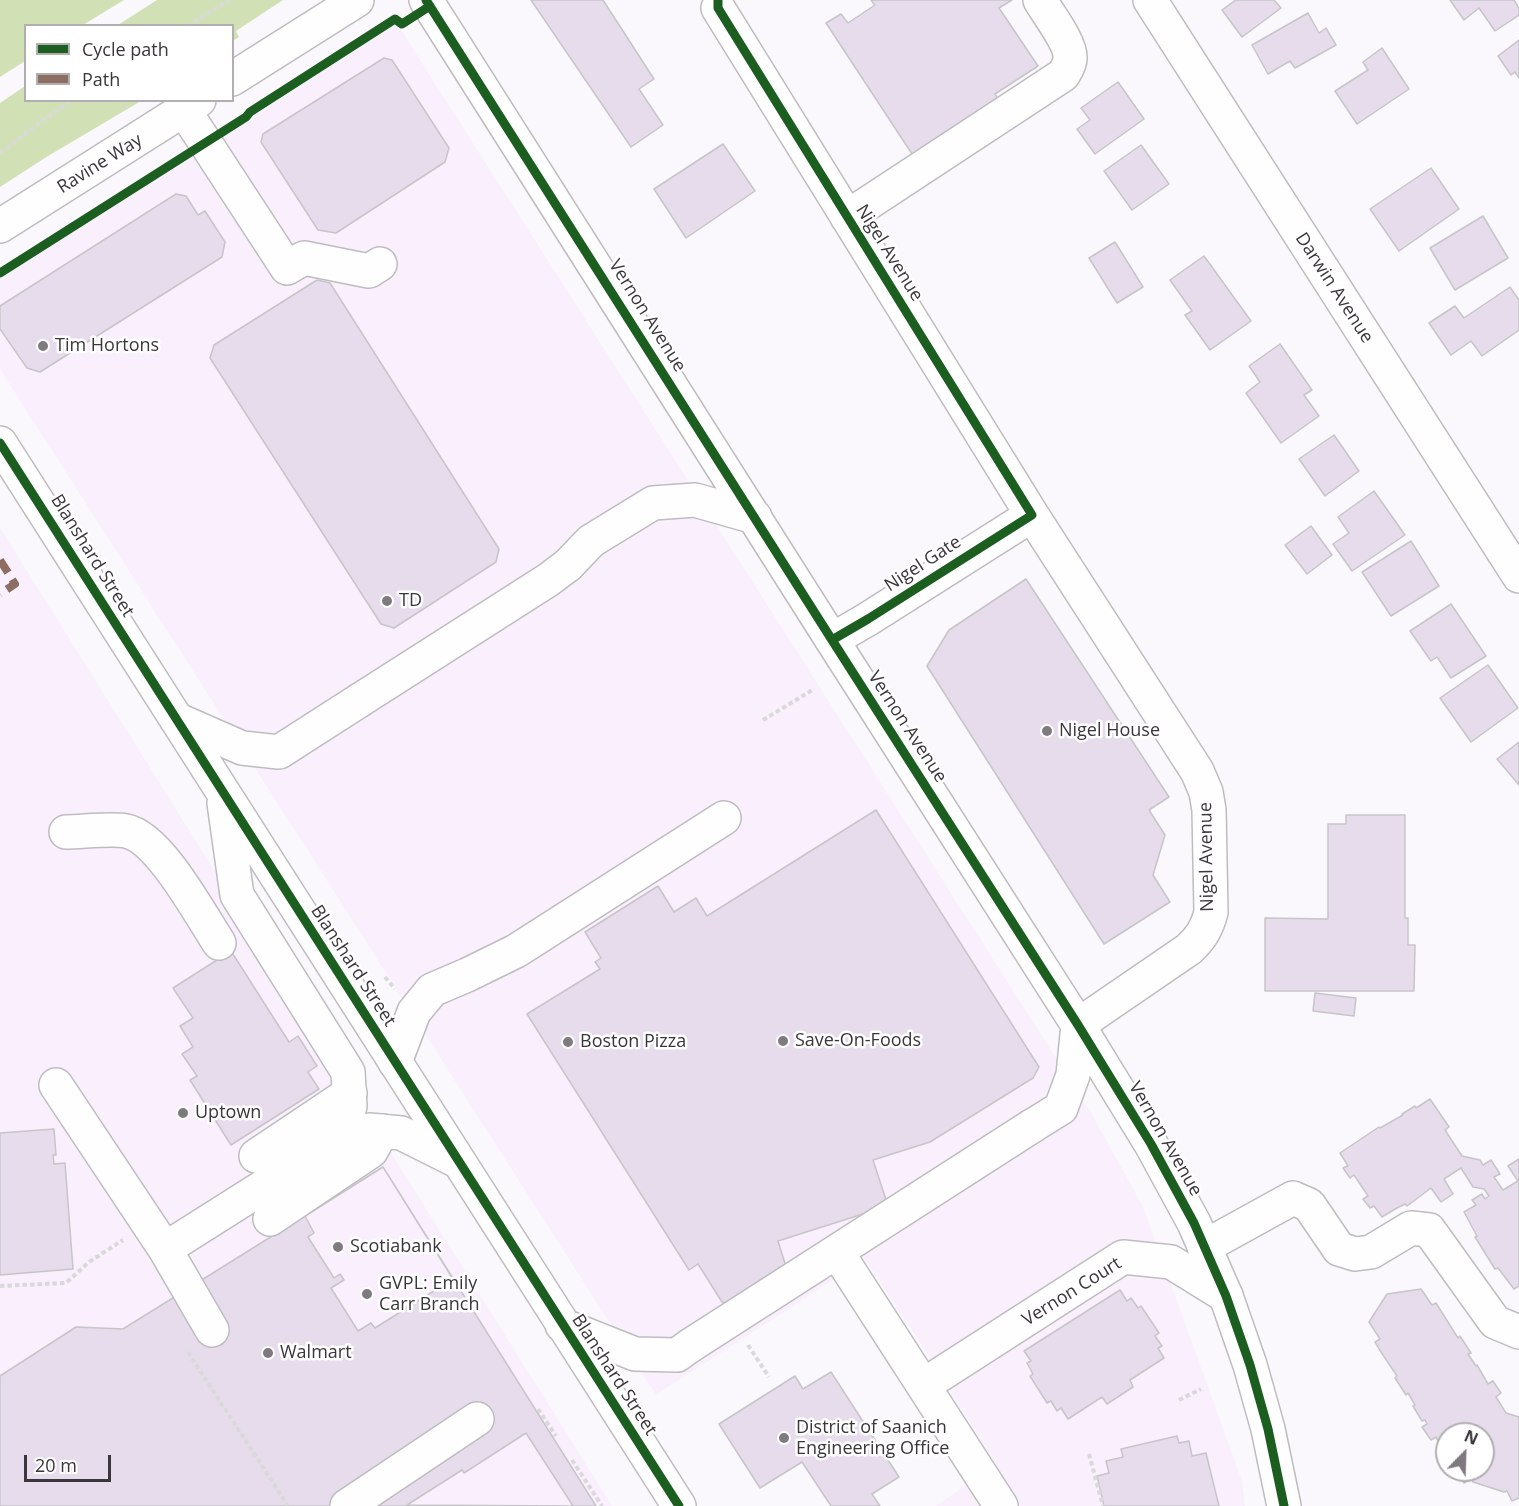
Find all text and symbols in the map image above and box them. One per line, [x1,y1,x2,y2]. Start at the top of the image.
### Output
legend [24,24,234,102]
text: Cycle path [82,37,169,61]
text: Path [82,67,120,91]
street label: Ravine Way [54,129,146,199]
street label: Nigel Avenue [851,201,927,305]
street label: Darwin Avenue [1290,229,1378,347]
street label: Vernon Avenue [604,256,690,376]
place label: Tim Hortons [55,335,159,357]
marker: Tim Hortons [36,339,50,353]
street label: Blanshard Street [46,491,138,621]
street label: Nigel Gate [881,531,965,597]
place label: TD [399,590,422,612]
marker: TD [380,594,394,608]
street label: Vernon Avenue [863,667,951,787]
place label: Nigel House [1059,720,1160,742]
marker: Nigel House [1040,724,1054,738]
street label: Nigel Avenue [1195,802,1219,912]
street label: Blanshard Street [306,901,400,1031]
place label: Save-On-Foods [795,1030,921,1052]
place label: Boston Pizza [580,1031,686,1053]
marker: Save-On-Foods [776,1034,790,1048]
marker: Boston Pizza [561,1035,575,1049]
street label: Vernon Avenue [1124,1078,1206,1200]
place label: Uptown [195,1102,261,1124]
marker: Uptown [176,1106,190,1120]
place label: Scotiabank [350,1236,442,1258]
marker: Scotiabank [331,1240,345,1254]
street label: Vernon Court [1018,1253,1126,1331]
place label: GVPL: Emily Carr Branch [379,1273,479,1316]
marker: GVPL: Emily Carr Branch [360,1287,374,1301]
street label: Blanshard Street [567,1310,661,1440]
place label: Walmart [280,1342,352,1364]
marker: Walmart [261,1346,275,1360]
place label: District of Saanich Engineering Office [796,1417,949,1460]
north arrow [1435,1422,1495,1482]
text: N [1461,1425,1482,1450]
marker: District of Saanich Engineering Office [777,1431,791,1445]
scale bar [27,1443,114,1481]
text: 20 m [35,1453,77,1477]

